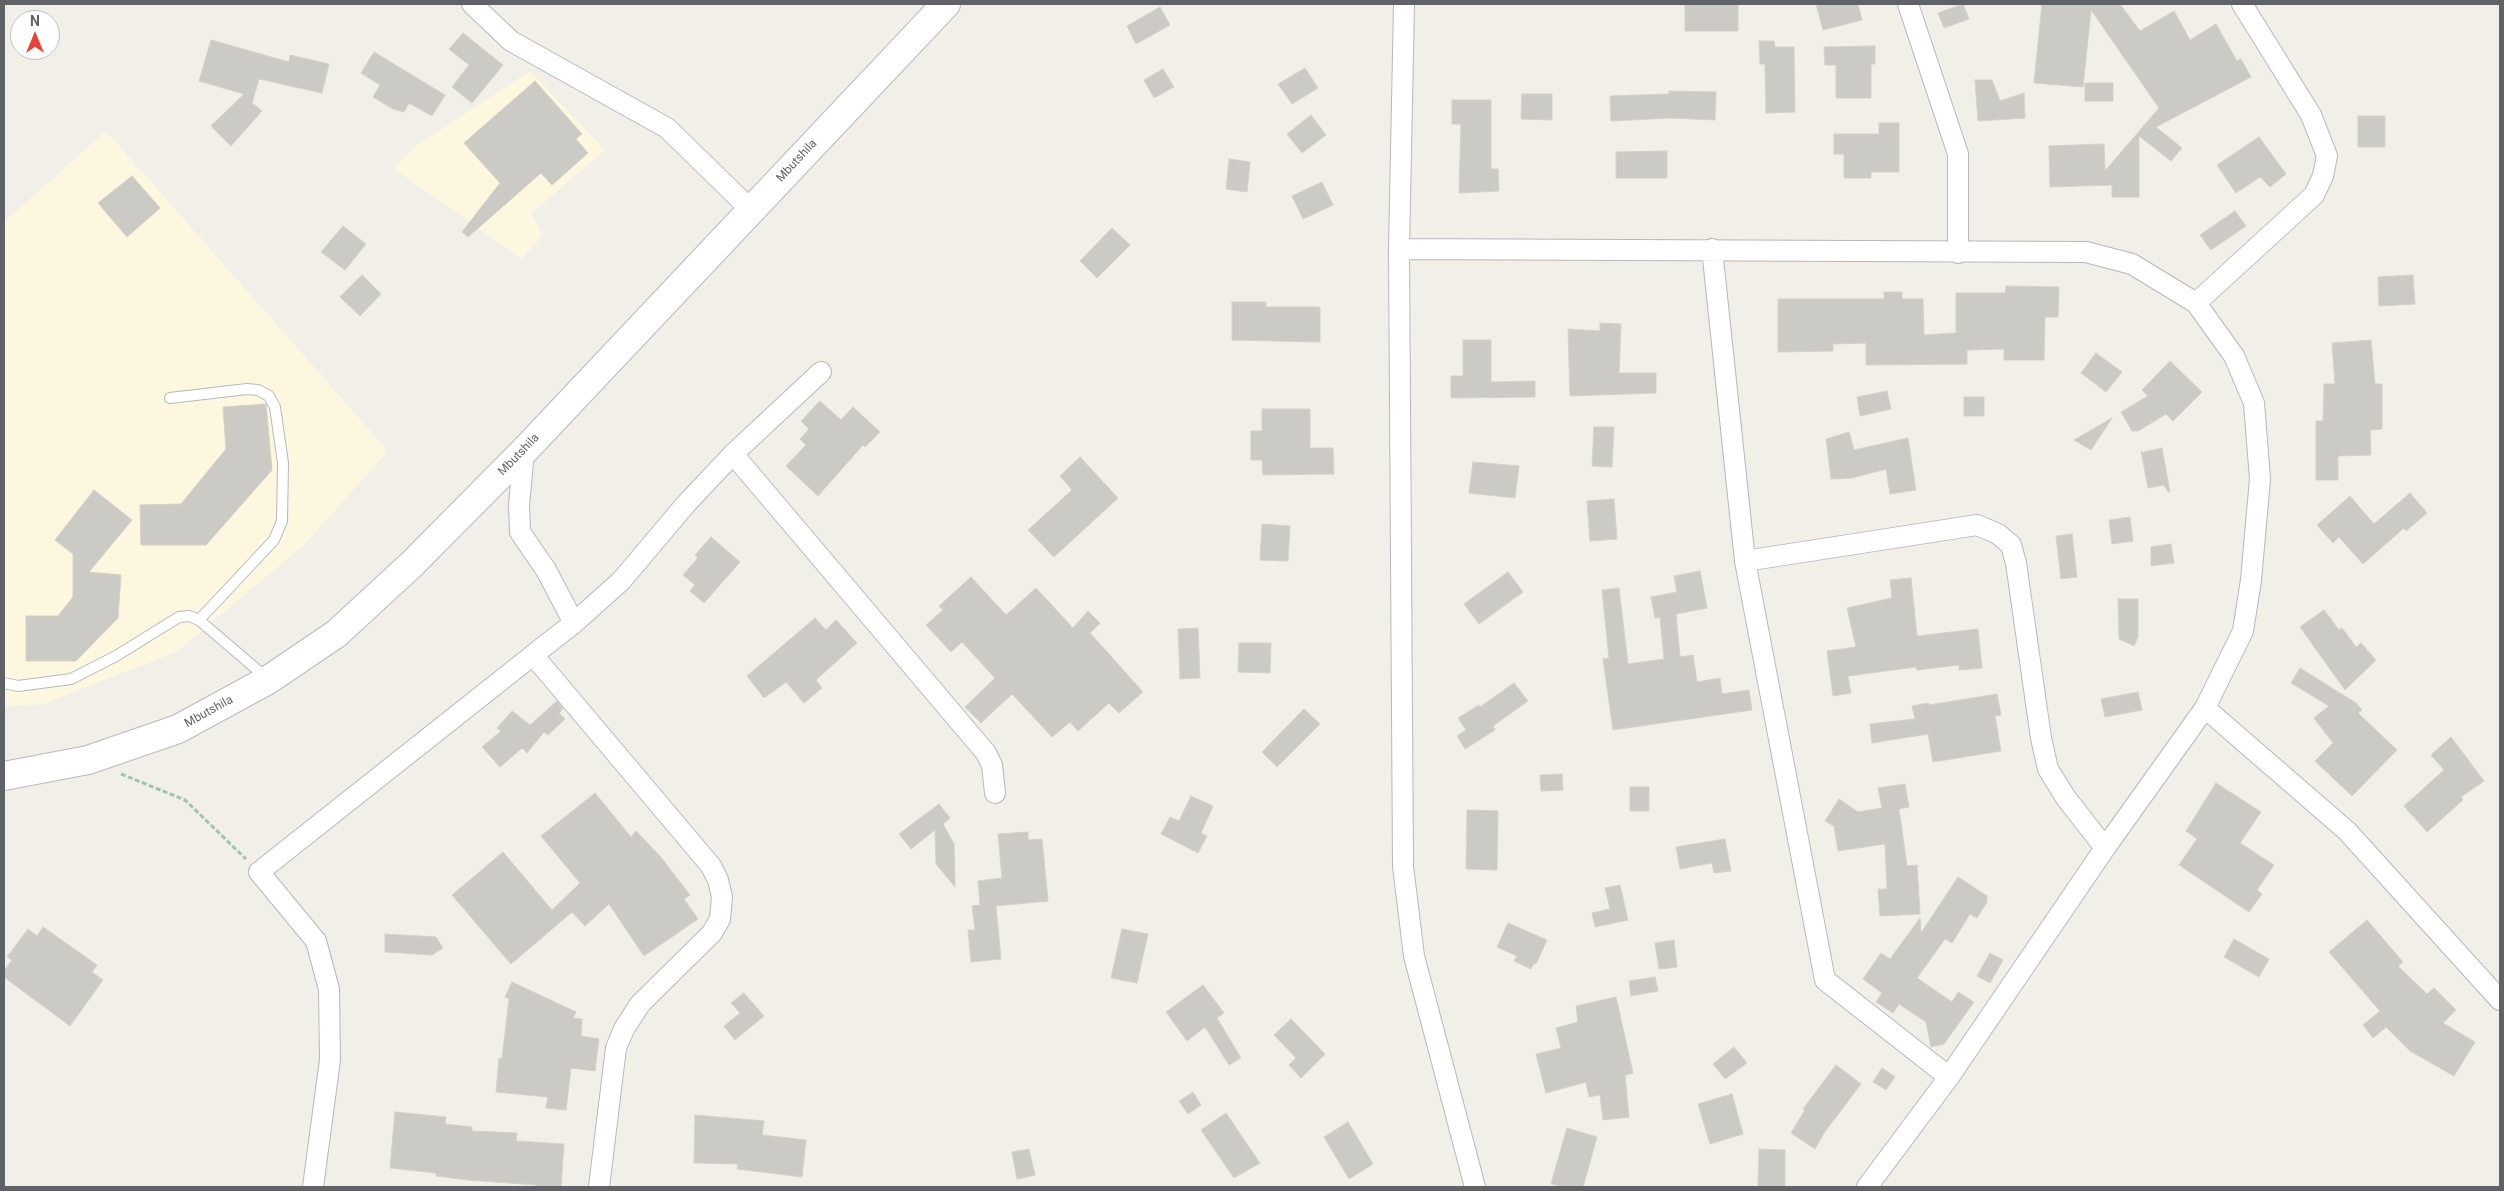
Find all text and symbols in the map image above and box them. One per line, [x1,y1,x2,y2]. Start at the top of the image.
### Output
north arrow [10,10,60,60]
text: N [30,13,40,29]
street label: Mbutshila [774,137,820,185]
street label: Mbutshila [495,431,543,479]
street label: Mbutshila [182,693,236,731]

